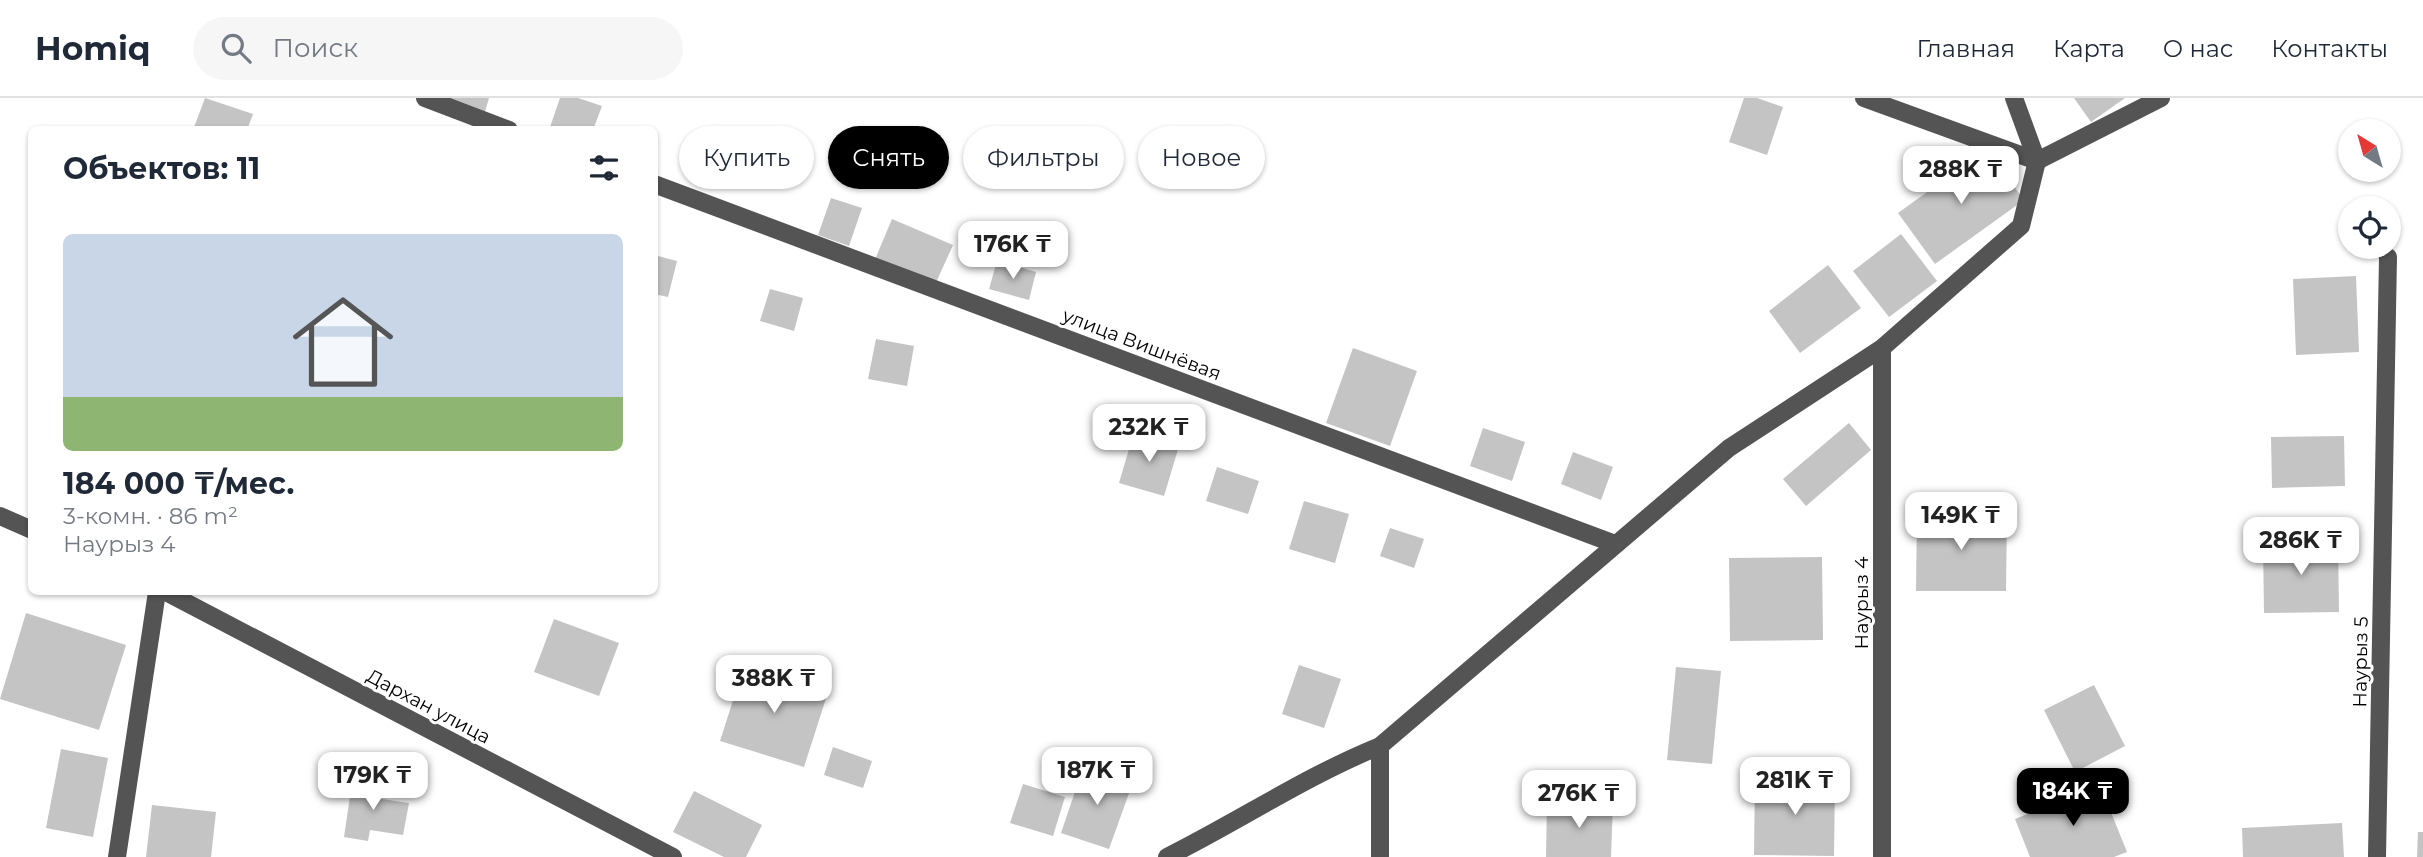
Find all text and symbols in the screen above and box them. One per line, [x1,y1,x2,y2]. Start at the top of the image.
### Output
search box [193,17,683,80]
text: Homiq [35,28,151,68]
icon: search [217,29,255,67]
text: Поиск [273,32,358,64]
text: Главная [1917,34,2015,63]
text: Карта [2053,34,2125,63]
text: О нас [2163,34,2233,63]
text: Контакты [2271,34,2388,63]
north arrow [2338,119,2401,182]
map controls [2338,119,2401,259]
chip: Купить [679,126,814,189]
chip: Снять [828,126,949,189]
chip: Фильтры [963,126,1124,189]
chip: Новое [1138,126,1265,189]
pin: 288K ₸ [1904,146,2018,206]
icon: filters [585,149,623,187]
text: Объектов: 11 [63,150,260,187]
text: 288K ₸ [1919,155,2003,183]
button: locate [2338,196,2401,259]
pin: 176K ₸ [956,222,1070,281]
text: 176K ₸ [974,230,1052,258]
icon: home [280,279,406,405]
street label: улица Вишнёвая [1058,303,1224,385]
pin: 232K ₸ [1092,404,1206,464]
text: 232K ₸ [1109,413,1189,441]
text: 184 000 ₸/мес. [63,465,294,502]
pin: 149K ₸ [1904,492,2018,552]
text: 149K ₸ [1921,501,2001,529]
text: 3-комн. · 86 m² [63,502,238,530]
pin: 286K ₸ [2244,518,2358,577]
text: 286K ₸ [2259,526,2343,554]
text: Наурыз 4 [63,530,175,558]
street label: Наурыз 4 [1850,556,1873,649]
street label: Наурыз 5 [2348,616,2373,708]
pin: 388K ₸ [717,656,831,715]
street label: Дархан улица [363,664,495,749]
text: 388K ₸ [732,664,816,692]
pin: 187K ₸ [1040,748,1154,807]
pin: 179K ₸ [316,752,430,812]
text: 187K ₸ [1058,756,1136,784]
pin: 281K ₸ [1738,758,1852,817]
text: 179K ₸ [334,761,412,789]
text: 281K ₸ [1756,766,1834,794]
pin: 184K ₸ [2016,768,2130,828]
pin: 276K ₸ [1522,770,1636,830]
text: 184K ₸ [2033,777,2113,805]
text: 276K ₸ [1538,779,1620,807]

